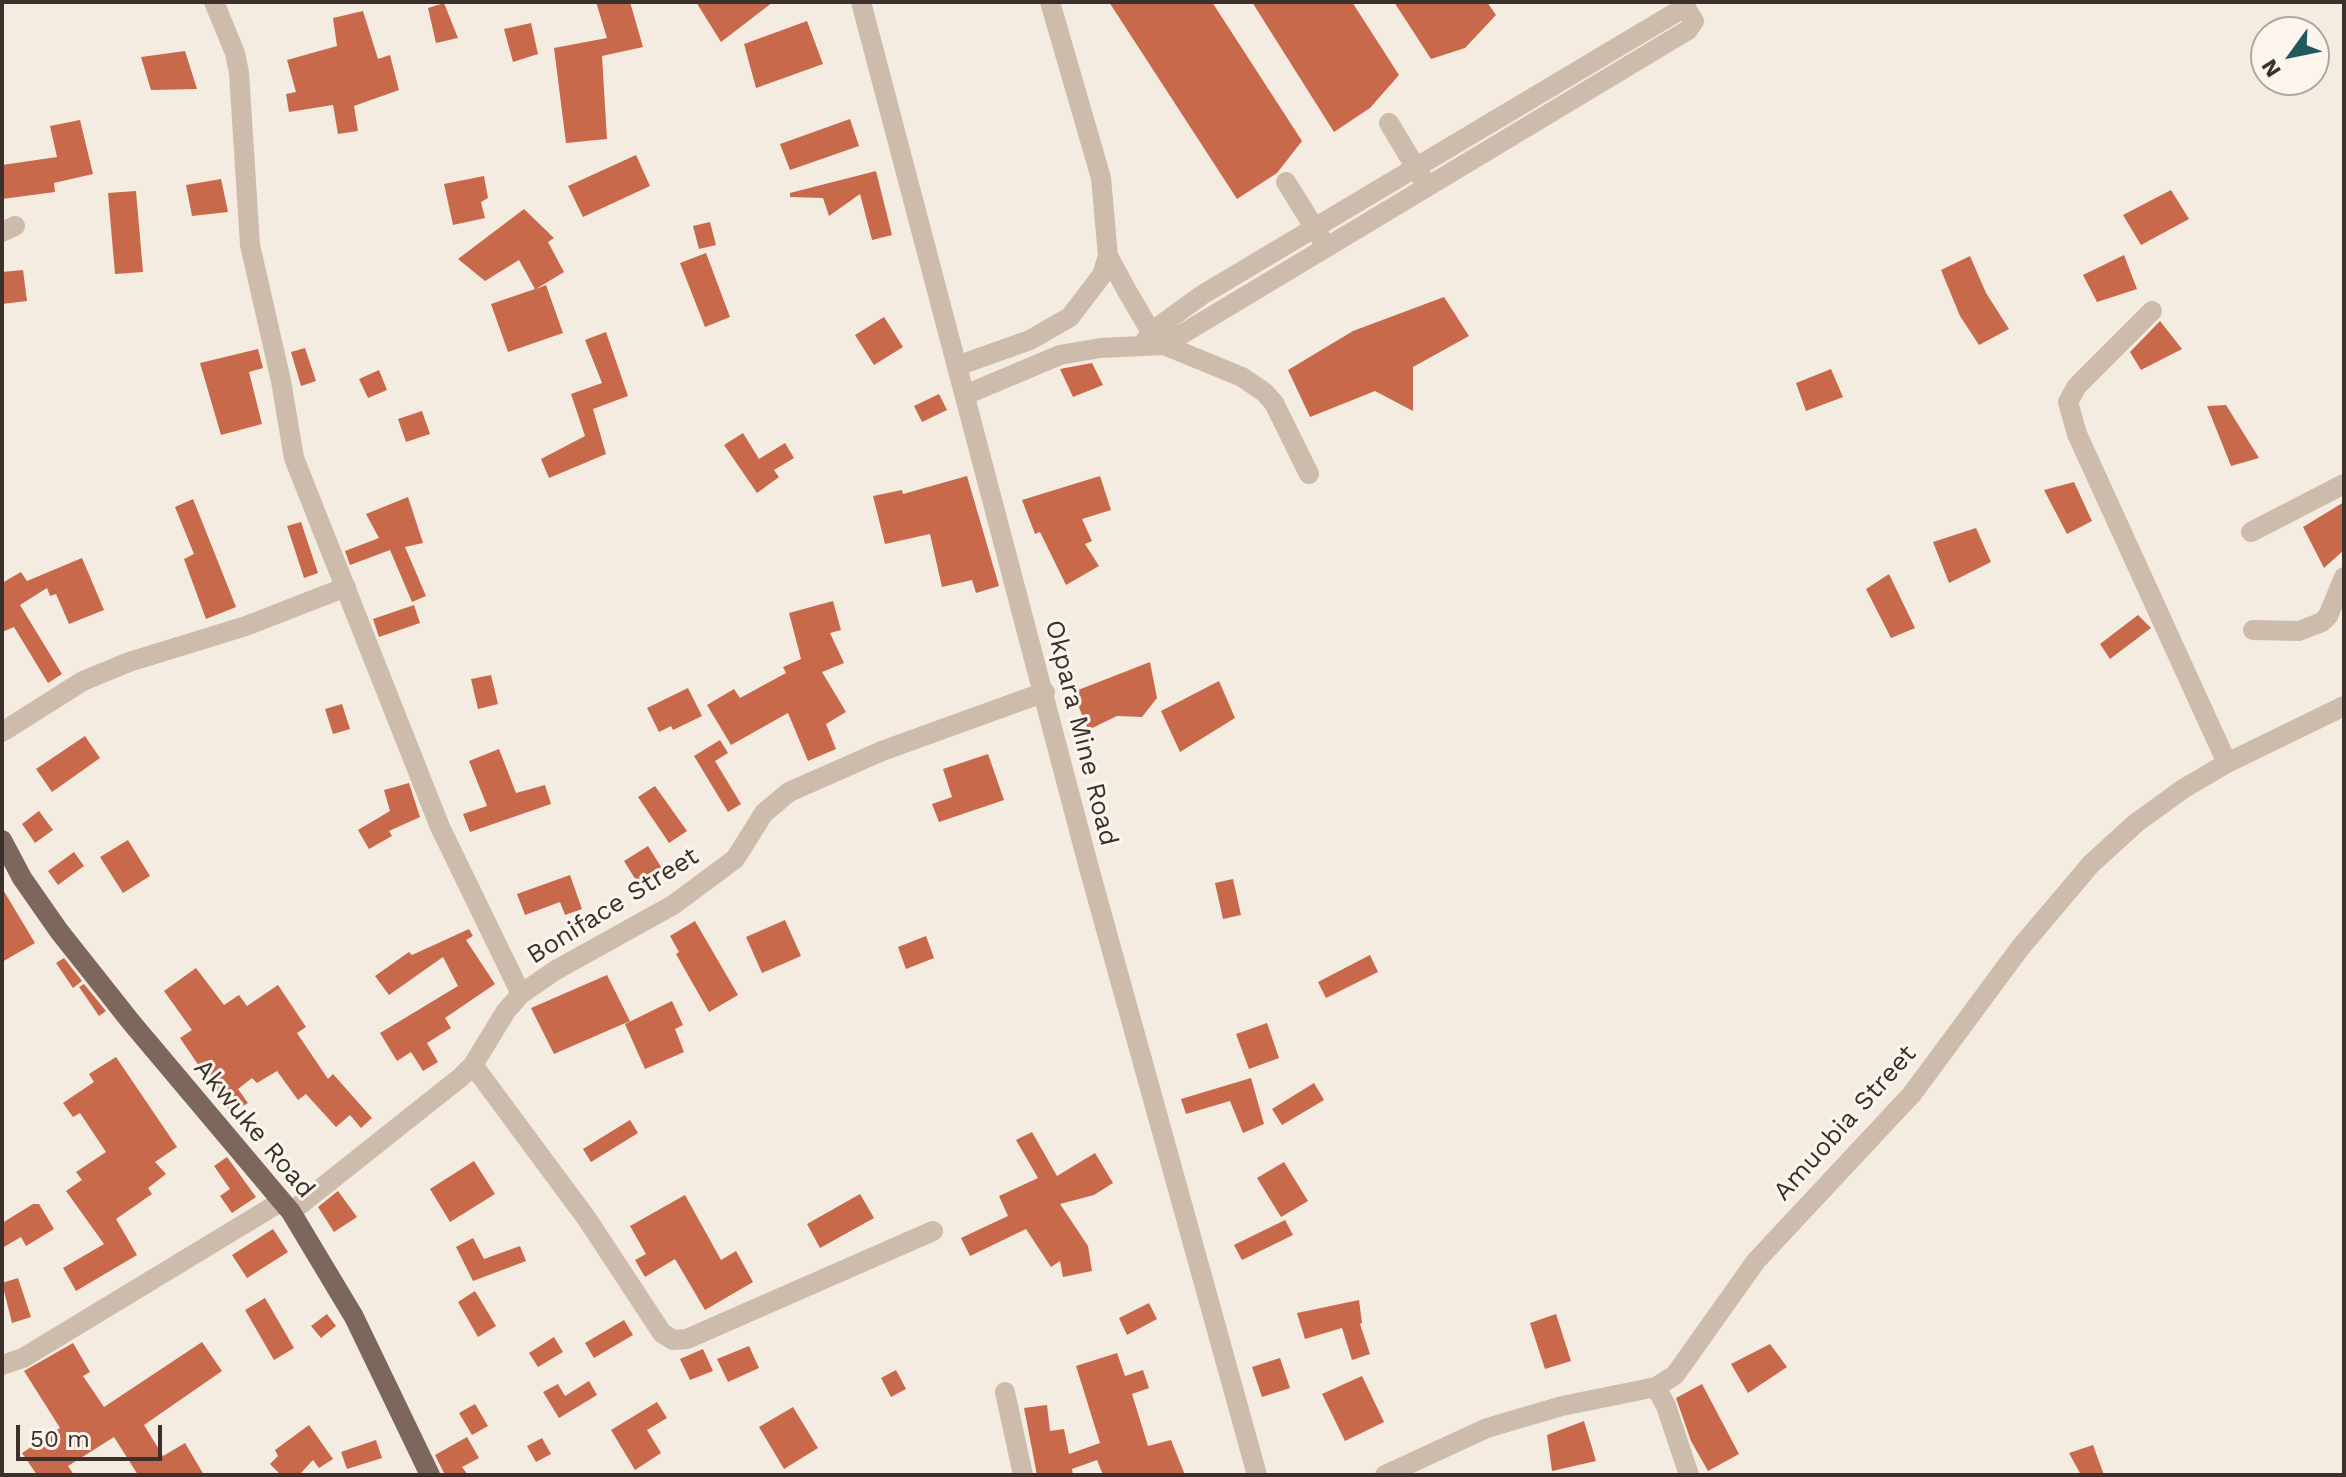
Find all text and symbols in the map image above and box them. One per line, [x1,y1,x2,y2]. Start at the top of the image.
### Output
north arrow [2250,16,2330,96]
text: N [2256,55,2286,82]
street label: Okpara Mine Road [1038,617,1124,849]
street label: Boniface Street [521,841,705,971]
street label: Amuobia Street [1767,1039,1923,1207]
street label: Akwuke Road [187,1053,321,1205]
scale bar [20,1409,166,1459]
text: 50 m [30,1425,90,1453]

